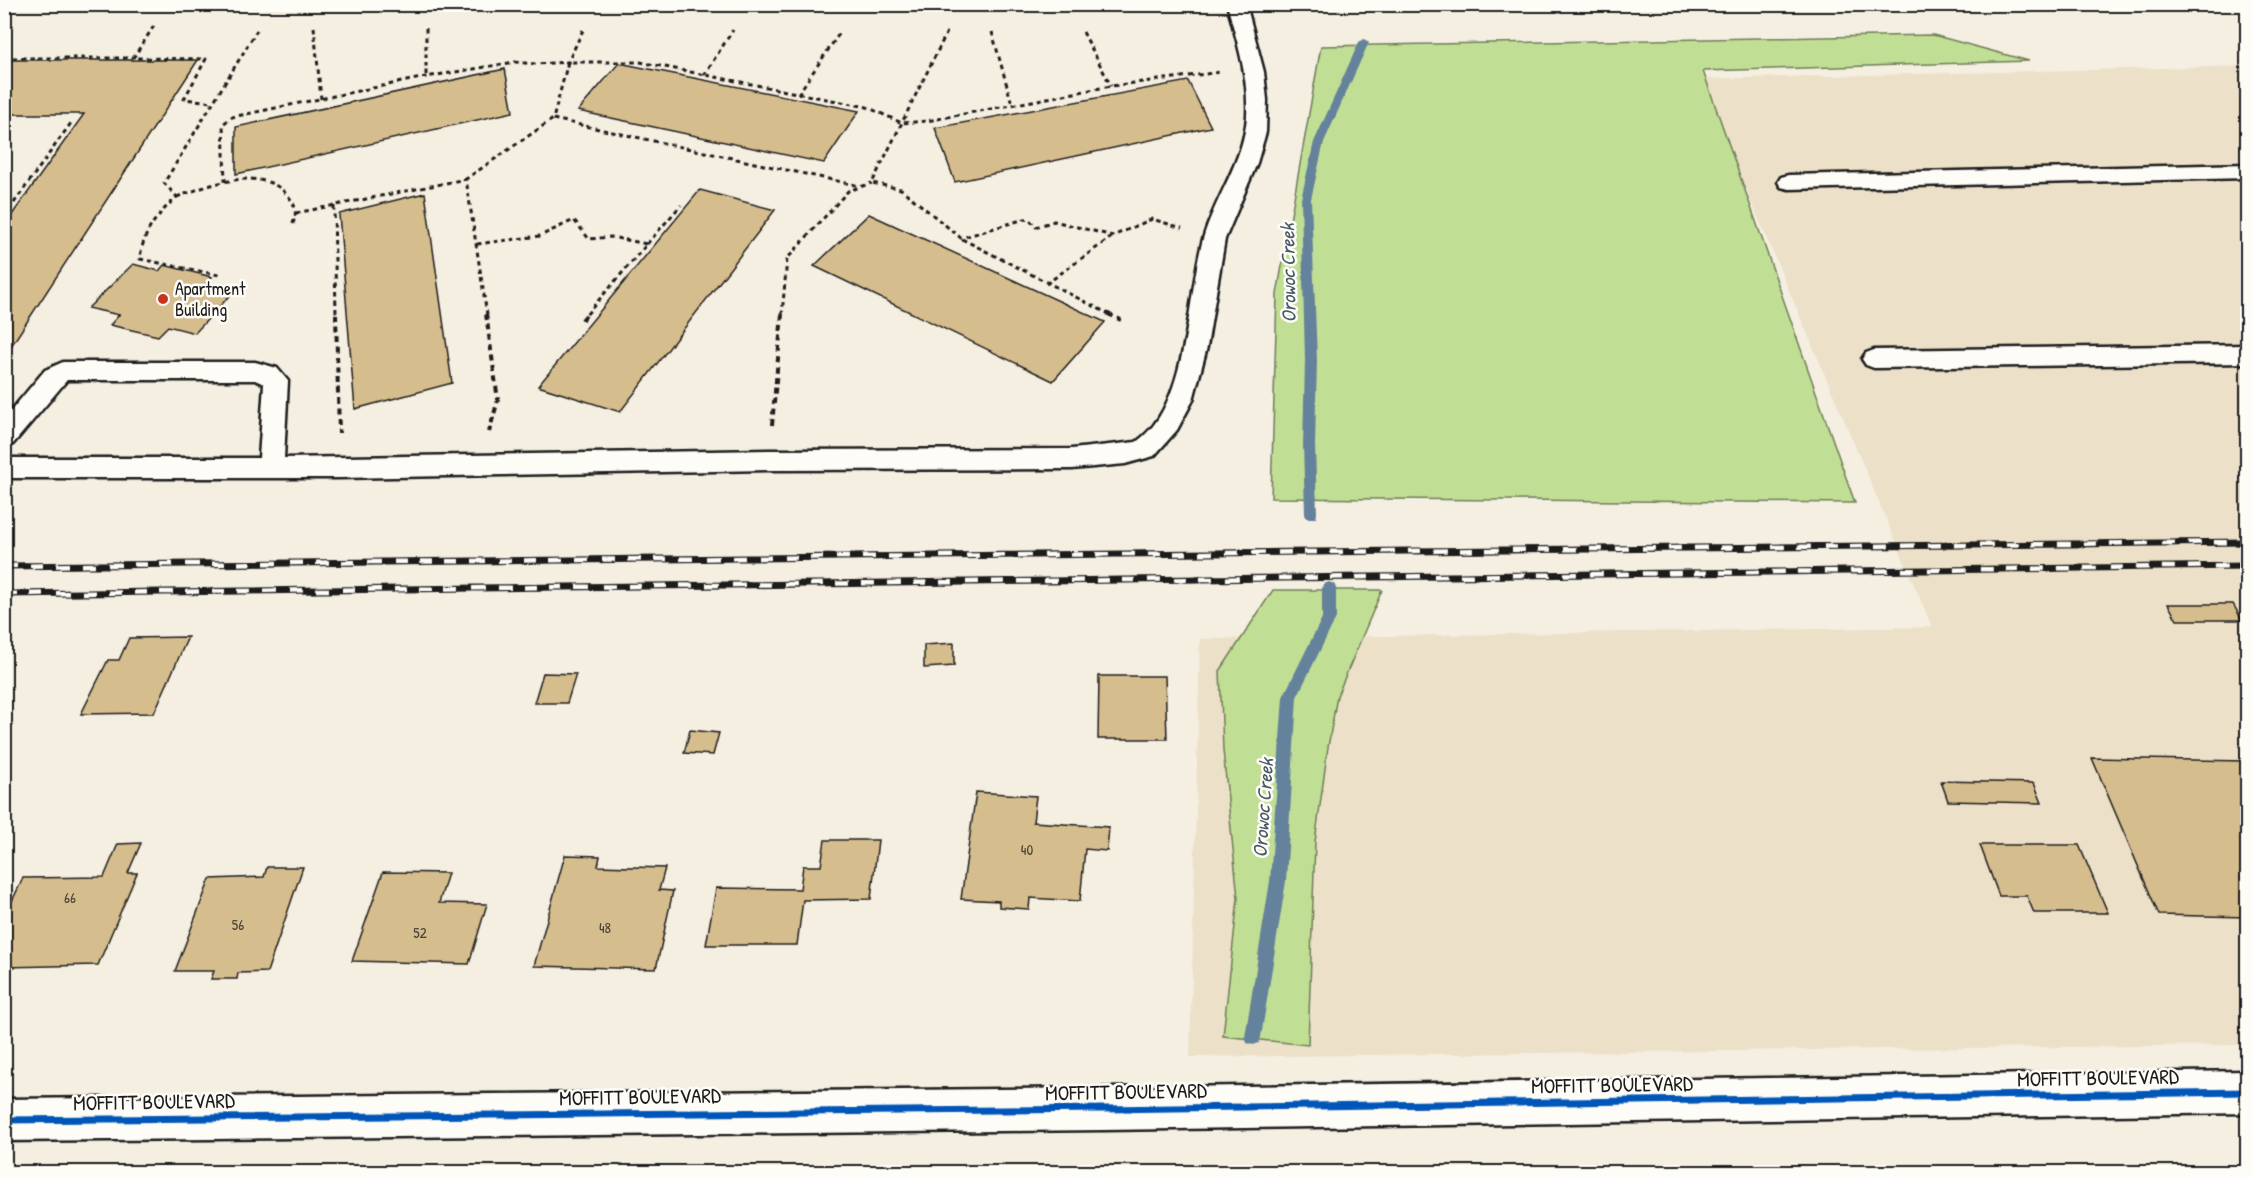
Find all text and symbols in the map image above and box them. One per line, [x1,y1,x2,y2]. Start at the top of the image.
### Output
water label: Orowoc Creek [1273,221,1302,323]
place label: Apartment Building [175,276,246,322]
marker: Apartment Building [156,292,170,306]
water label: Orowoc Creek [1246,756,1280,859]
house number: 40 [1021,839,1033,860]
house number: 66 [64,887,76,908]
house number: 56 [232,914,244,935]
house number: 48 [599,917,611,938]
house number: 52 [413,922,427,943]
street label: MOFFITT BOULEVARD [2017,1062,2179,1093]
street label: MOFFITT BOULEVARD [1531,1069,1693,1100]
street label: MOFFITT BOULEVARD [1045,1076,1207,1107]
street label: MOFFITT BOULEVARD [559,1081,721,1112]
street label: MOFFITT BOULEVARD [73,1086,235,1117]

